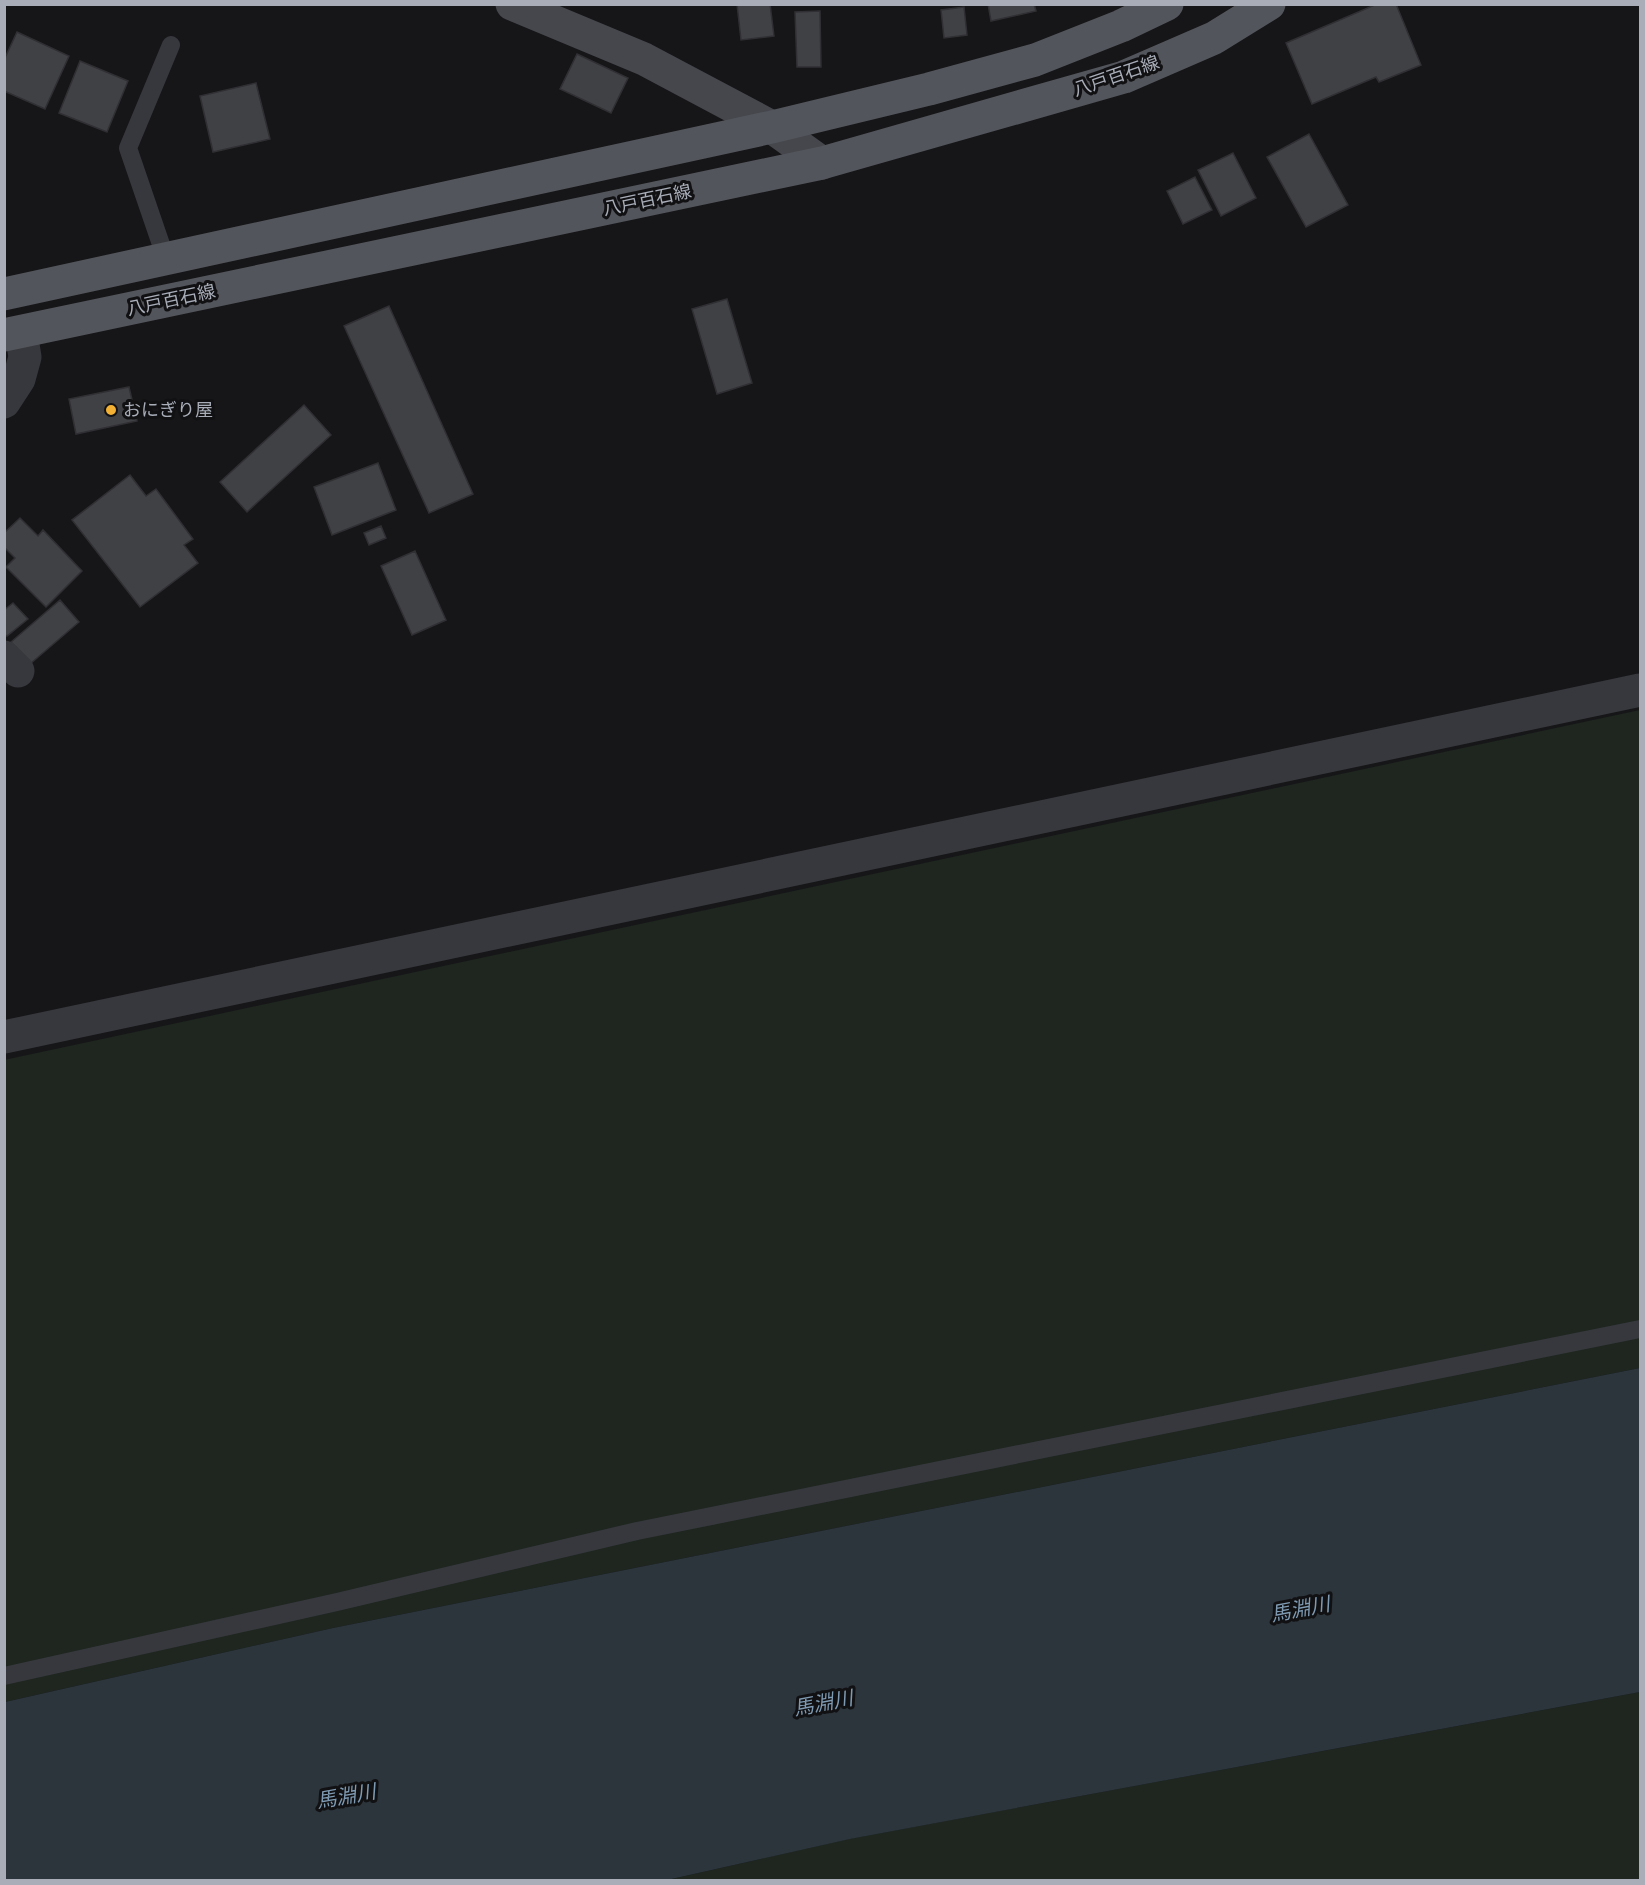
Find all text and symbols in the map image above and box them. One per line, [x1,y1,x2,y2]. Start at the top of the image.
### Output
street label: 八戸百石線 [1069,49,1162,101]
street label: 八戸百石線 [600,178,693,220]
street label: 八戸百石線 [124,278,217,320]
place label: おにぎり屋 [123,397,213,421]
marker: おにぎり屋 [104,403,118,417]
water label: 馬淵川 [1268,1589,1334,1627]
water label: 馬淵川 [791,1683,857,1721]
water label: 馬淵川 [314,1777,380,1814]

